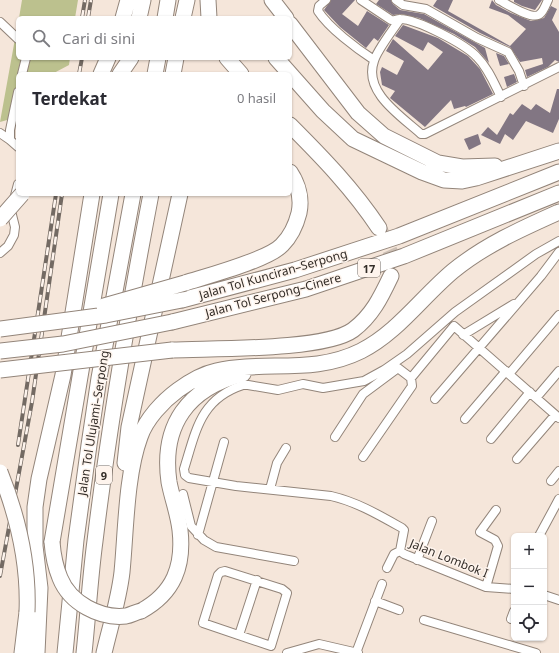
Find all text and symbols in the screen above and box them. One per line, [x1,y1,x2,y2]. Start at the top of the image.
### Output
search box [16,16,292,60]
icon: search [30,27,52,49]
text: Cari di sini [62,28,135,48]
text: Terdekat [32,87,107,110]
text: 0 hasil [237,89,276,107]
street label: Jalan Tol Kunciran–Serpong [196,245,349,304]
road number: 17 [358,259,380,277]
street label: Jalan Tol Serpong–Cinere [202,269,343,322]
street label: Jalan Tol Ulujami–Serpong [73,349,113,498]
road number: 9 [96,466,112,484]
map controls [511,533,547,641]
button: + [511,533,547,569]
street label: Jalan Lombok I [406,534,491,582]
button: − [511,569,547,605]
button: locate [511,605,547,641]

